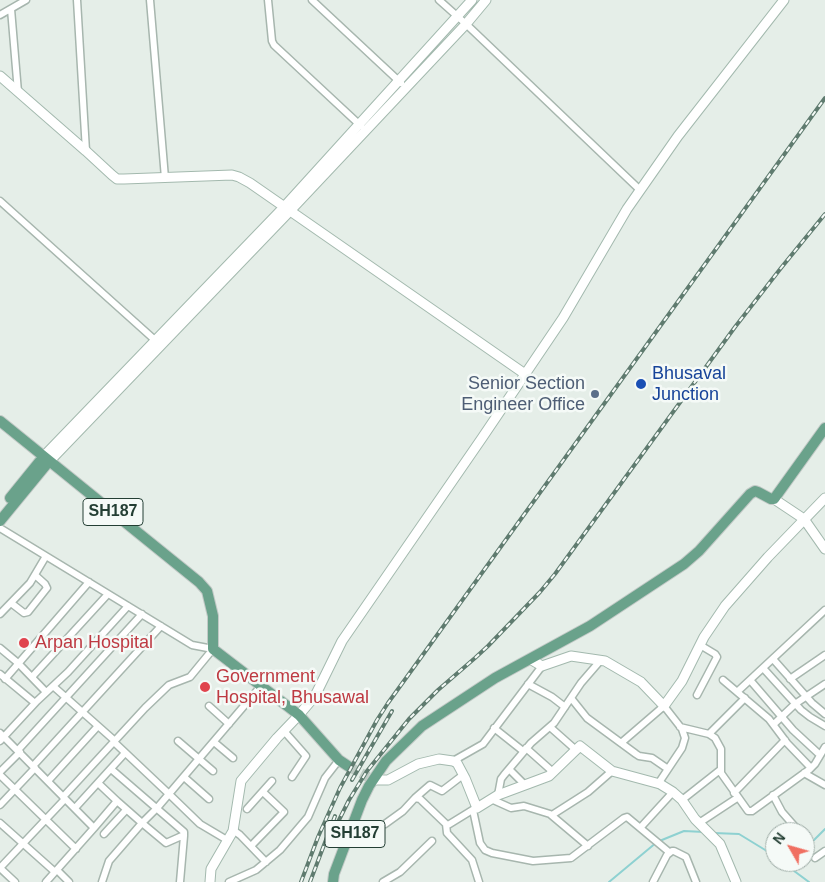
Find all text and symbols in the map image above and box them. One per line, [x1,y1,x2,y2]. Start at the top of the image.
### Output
place label: Bhusaval Junction [652,363,726,406]
place label: Senior Section Engineer Office [461,373,585,416]
marker: Bhusaval Junction [634,377,648,391]
marker: Senior Section Engineer Office [589,388,601,400]
road number: SH187 [83,498,143,526]
place label: Arpan Hospital [35,632,153,654]
marker: Arpan Hospital [17,636,31,650]
place label: Government Hospital, Bhusawal [216,666,369,709]
marker: Government Hospital, Bhusawal [198,680,212,694]
road number: SH187 [325,821,385,848]
north arrow [765,822,815,872]
text: N [770,829,788,847]

